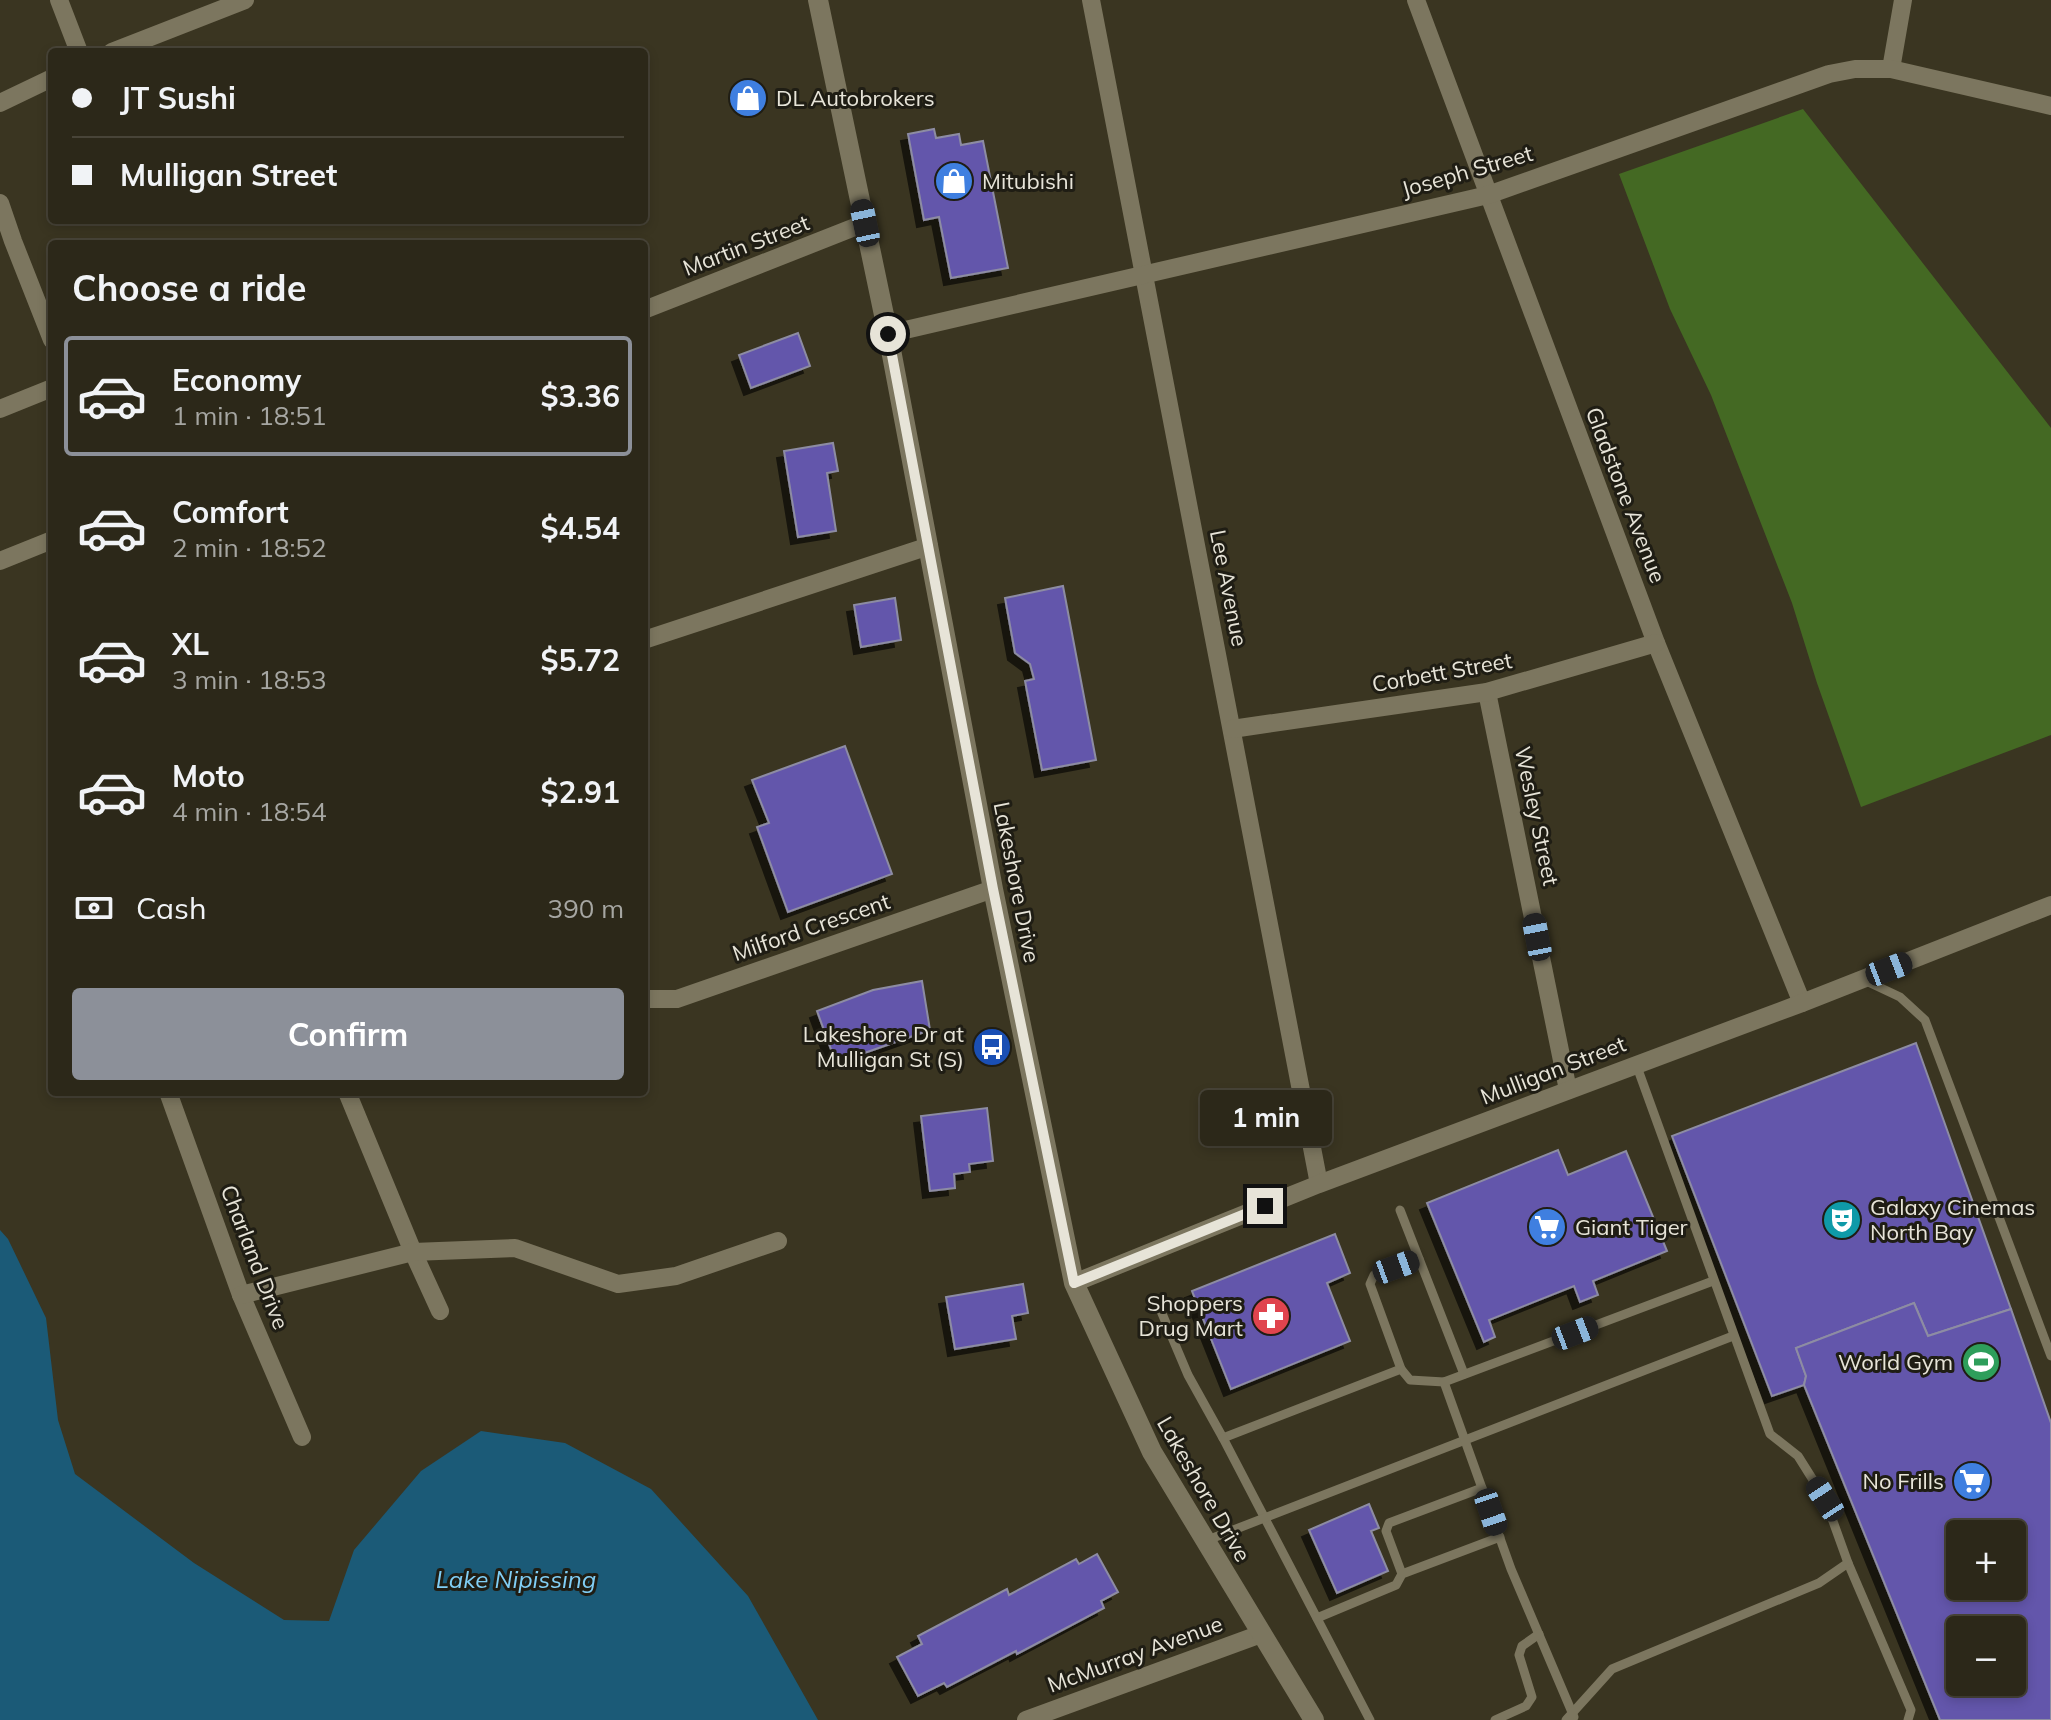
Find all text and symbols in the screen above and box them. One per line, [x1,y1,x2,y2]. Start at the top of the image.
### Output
shop icon: DL Autobrokers [727,77,769,119]
text: JT Sushi [120,79,236,117]
place label: DL Autobrokers [776,84,935,112]
street label: Joseph Street [1398,139,1536,203]
text: Mulligan Street [120,156,337,194]
shop icon: Mitubishi [933,160,975,202]
place label: Mitubishi [982,167,1074,195]
car [848,197,882,249]
street label: Martin Street [679,208,813,282]
text: Choose a ride [72,265,306,310]
route start [870,316,906,352]
icon: car [76,360,148,432]
text: Economy [172,361,301,399]
text: $3.36 [541,377,620,415]
text: 1 min · 18:51 [172,399,327,432]
street label: Gladstone Avenue [1580,403,1672,587]
icon: car [76,492,148,564]
text: Comfort [172,493,289,531]
text: $4.54 [541,509,620,547]
street label: Lee Avenue [1204,527,1254,649]
text: 2 min · 18:52 [172,531,327,564]
icon: car [76,624,148,696]
text: XL [172,625,209,663]
text: $5.72 [541,641,620,679]
street label: Corbett Street [1370,646,1514,698]
text: 3 min · 18:53 [172,663,327,696]
street label: Wesley Street [1509,744,1565,888]
icon: car [76,756,148,828]
text: Moto [172,757,245,795]
text: $2.91 [541,773,620,811]
text: 4 min · 18:54 [172,795,327,828]
street label: Lakeshore Drive [988,799,1046,965]
icon: cash [72,886,116,930]
street label: Milford Crescent [729,887,894,967]
text: Cash [136,889,207,927]
text: 390 m [548,892,624,925]
car [1521,911,1553,963]
car [1862,949,1916,989]
button: Confirm [72,988,624,1080]
place label: Lakeshore Dr at Mulligan St (S) [803,1020,964,1073]
bus stop icon: Lakeshore Dr at Mulligan St (S) [971,1026,1013,1068]
street label: Mulligan Street [1476,1029,1630,1111]
callout: 1 min [1199,1090,1331,1146]
text: 1 min [1232,1101,1300,1134]
street label: Charland Drive [215,1181,295,1333]
route end [1247,1188,1283,1224]
place label: Galaxy Cinemas North Bay [1870,1193,2035,1246]
theatre icon: Galaxy Cinemas North Bay [1821,1199,1863,1241]
supermarket icon: Giant Tiger [1526,1206,1568,1248]
place label: Giant Tiger [1575,1213,1688,1241]
car [1369,1248,1423,1286]
place label: Shoppers Drug Mart [1139,1289,1243,1342]
pharmacy icon: Shoppers Drug Mart [1250,1295,1292,1337]
car [1548,1313,1602,1353]
sports icon: World Gym [1960,1341,2002,1383]
place label: World Gym [1838,1348,1953,1376]
street label: Lakeshore Drive [1151,1411,1257,1567]
supermarket icon: No Frills [1951,1460,1993,1502]
place label: No Frills [1863,1467,1944,1495]
car [1802,1472,1848,1526]
car [1472,1485,1510,1539]
map controls [1946,1520,2026,1696]
button: + [1946,1520,2026,1600]
water label: Lake Nipissing [436,1564,596,1594]
street label: McMurray Avenue [1044,1609,1226,1699]
button: − [1946,1616,2026,1696]

